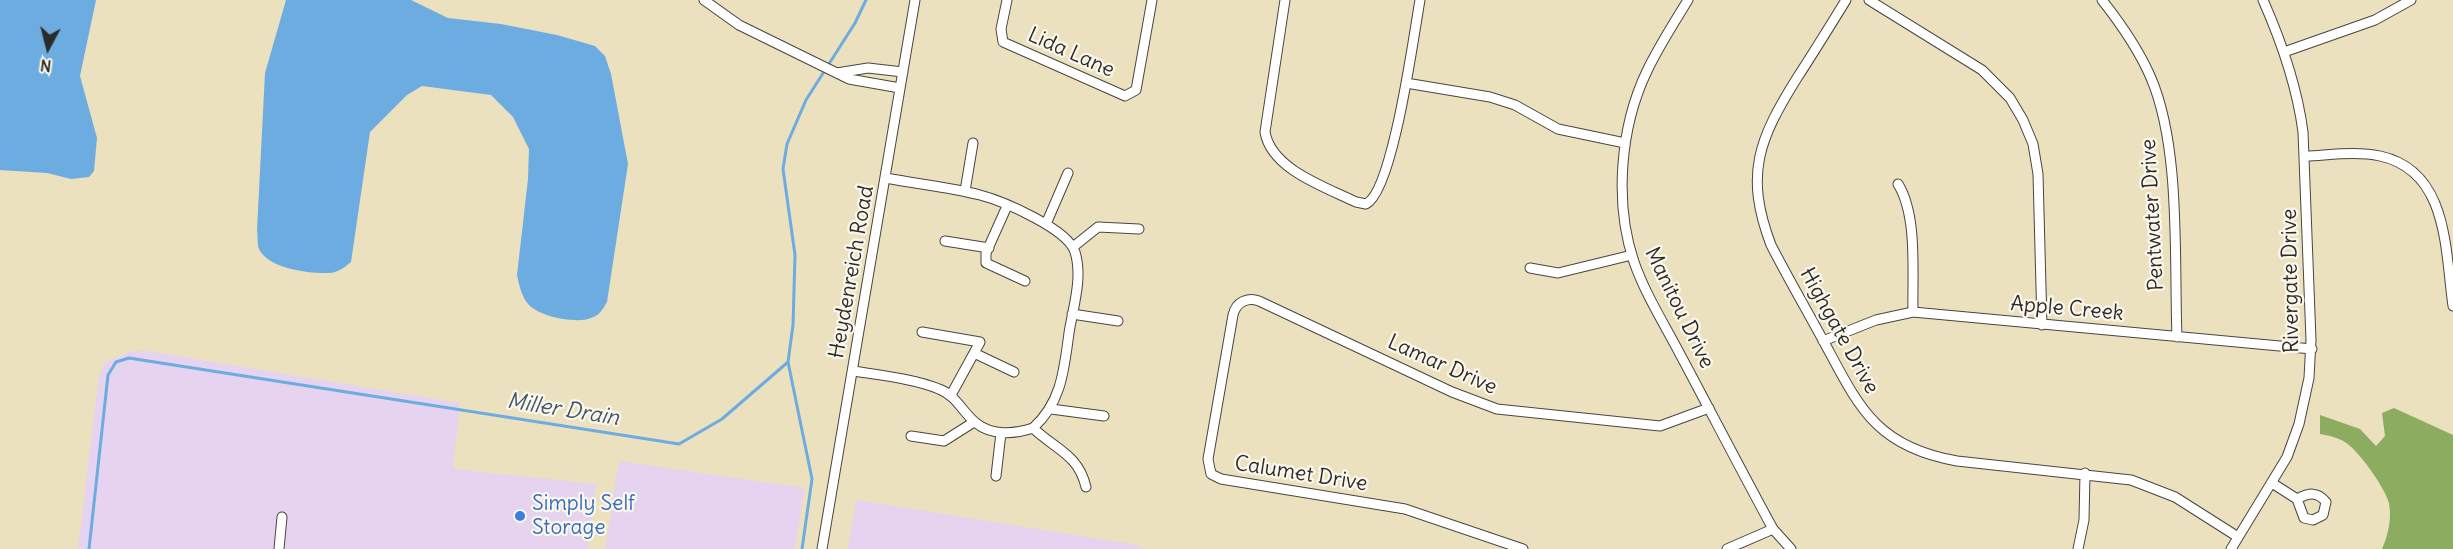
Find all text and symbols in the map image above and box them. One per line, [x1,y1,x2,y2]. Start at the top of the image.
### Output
north arrow [18,18,78,78]
street label: Lida Lane [1024,23,1118,83]
text: N [39,55,53,76]
street label: Pentwater Drive [2136,138,2170,292]
street label: Heydenreich Road [824,184,880,360]
street label: Rivergate Drive [2277,209,2305,353]
street label: Manitou Drive [1639,243,1719,373]
street label: Highgate Drive [1794,264,1884,398]
street label: Apple Creek [2009,292,2125,326]
street label: Lamar Drive [1383,330,1501,400]
water label: Miller Drain [505,388,621,432]
street label: Calumet Drive [1233,451,1369,497]
place label: Simply Self Storage [532,491,635,541]
marker: Simply Self Storage [513,509,527,523]

